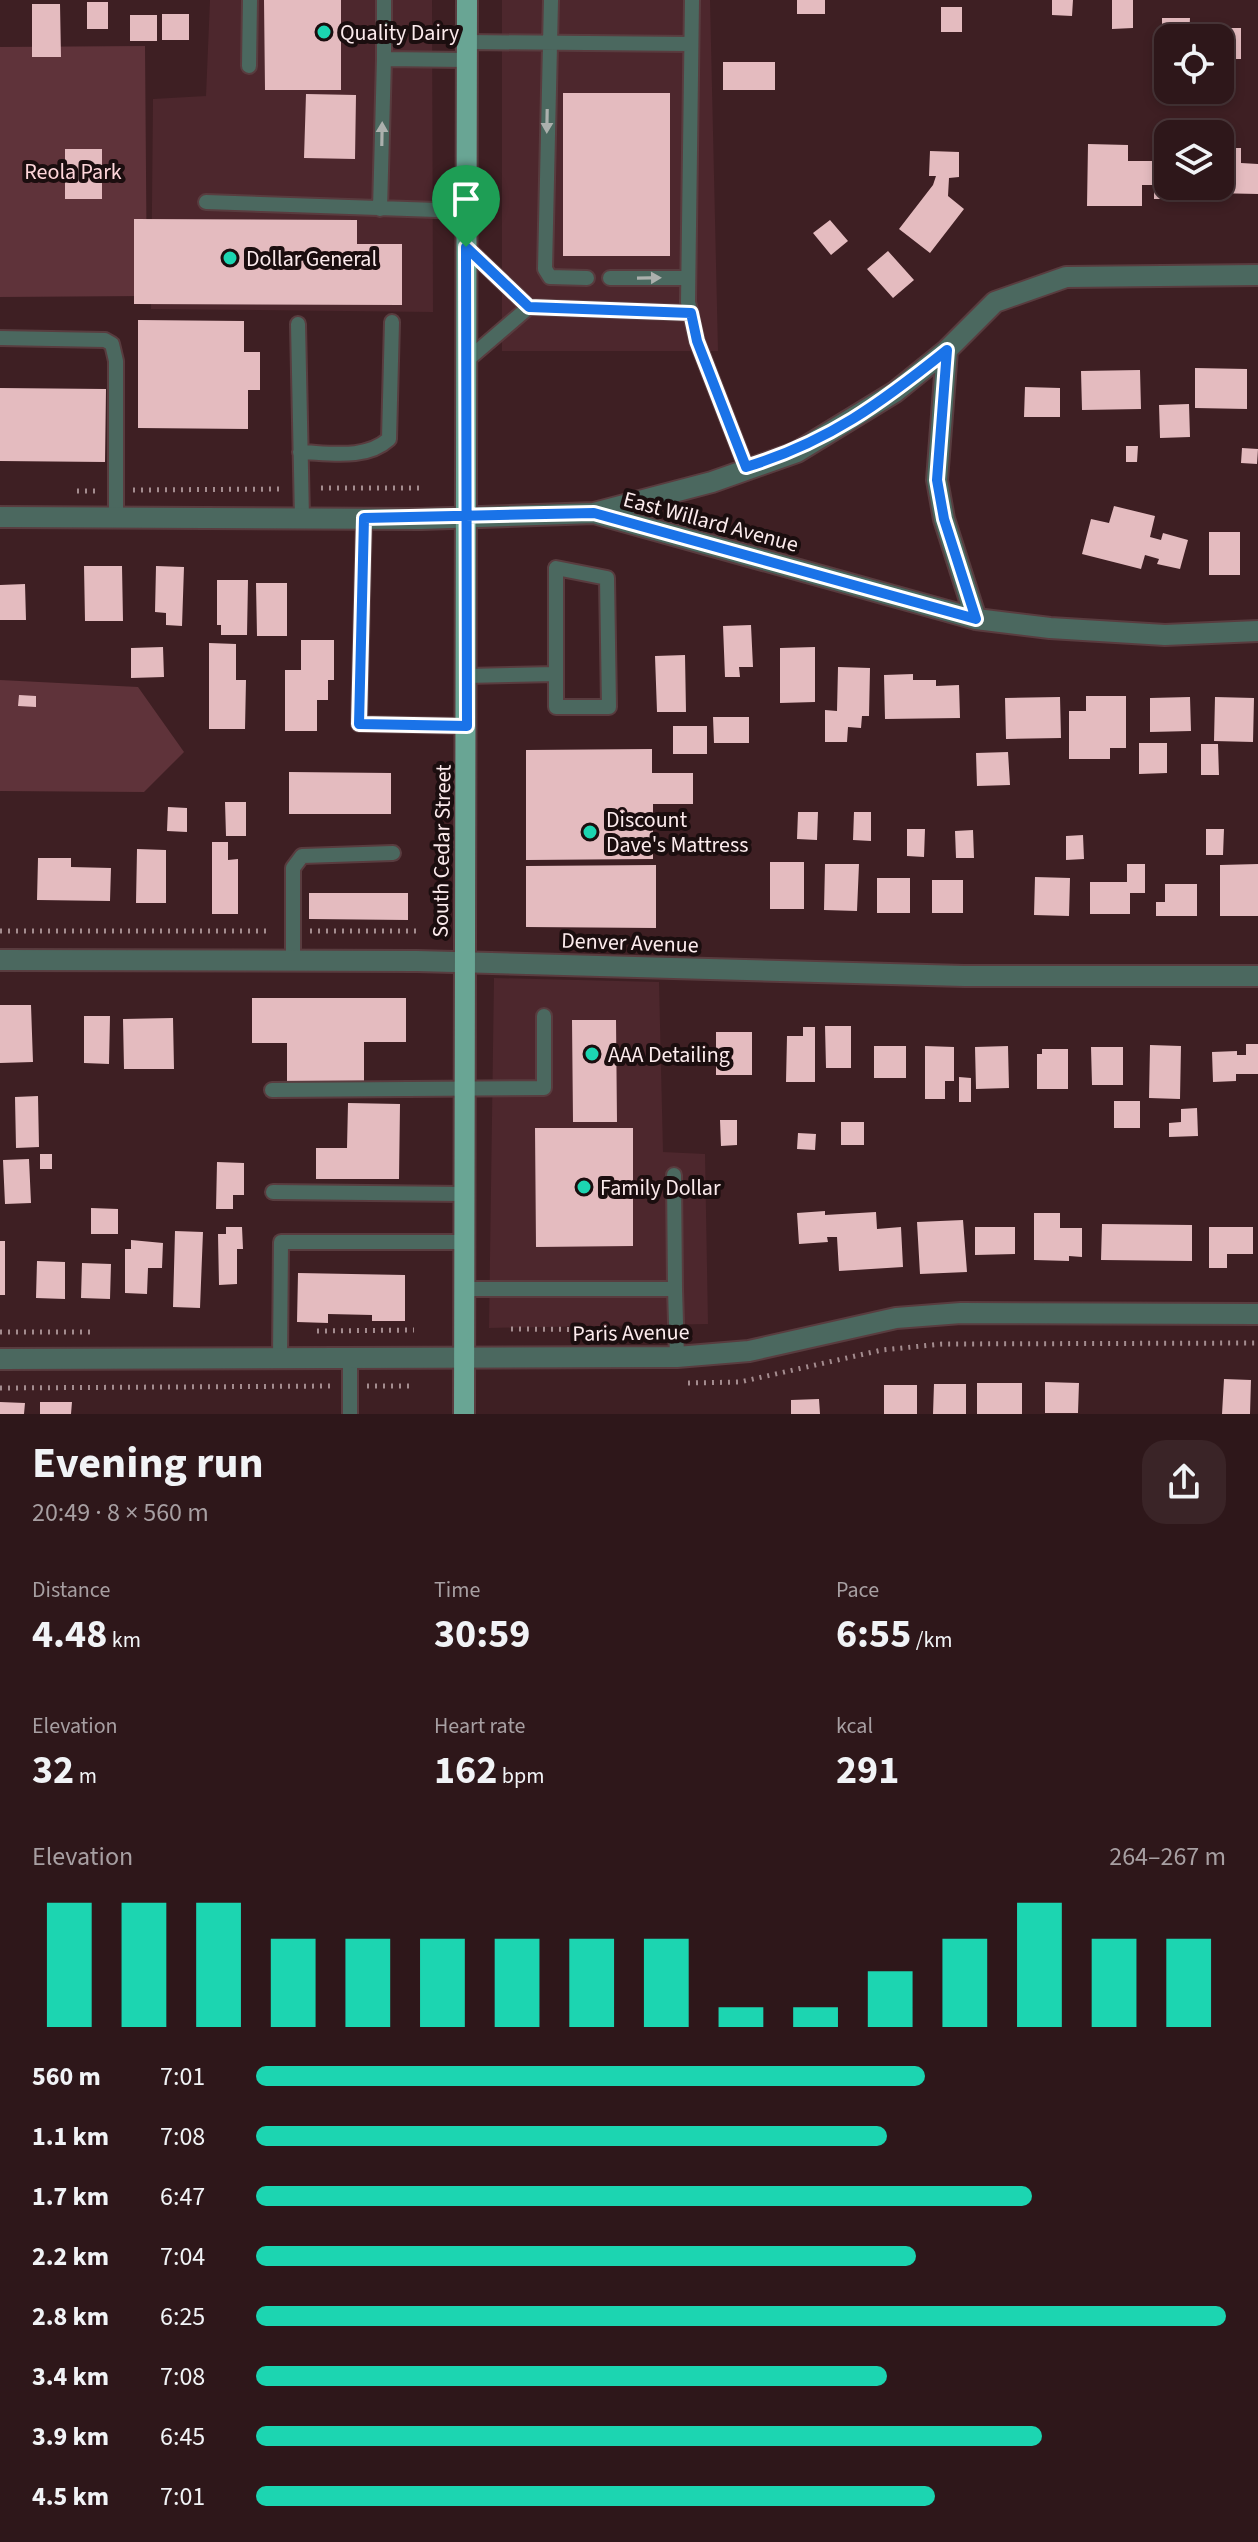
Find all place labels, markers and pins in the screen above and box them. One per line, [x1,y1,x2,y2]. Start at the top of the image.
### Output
place label: Quality Dairy [340,17,460,49]
marker: Quality Dairy [315,23,333,41]
pin [432,165,500,247]
place label: Dollar General [246,243,377,275]
marker: Dollar General [221,249,239,267]
place label: Discount Dave's Mattress [606,804,748,861]
marker: Discount Dave's Mattress [581,823,599,841]
place label: AAA Detailing [608,1039,730,1071]
marker: AAA Detailing [583,1045,601,1063]
place label: Family Dollar [600,1172,721,1204]
marker: Family Dollar [575,1178,593,1196]

